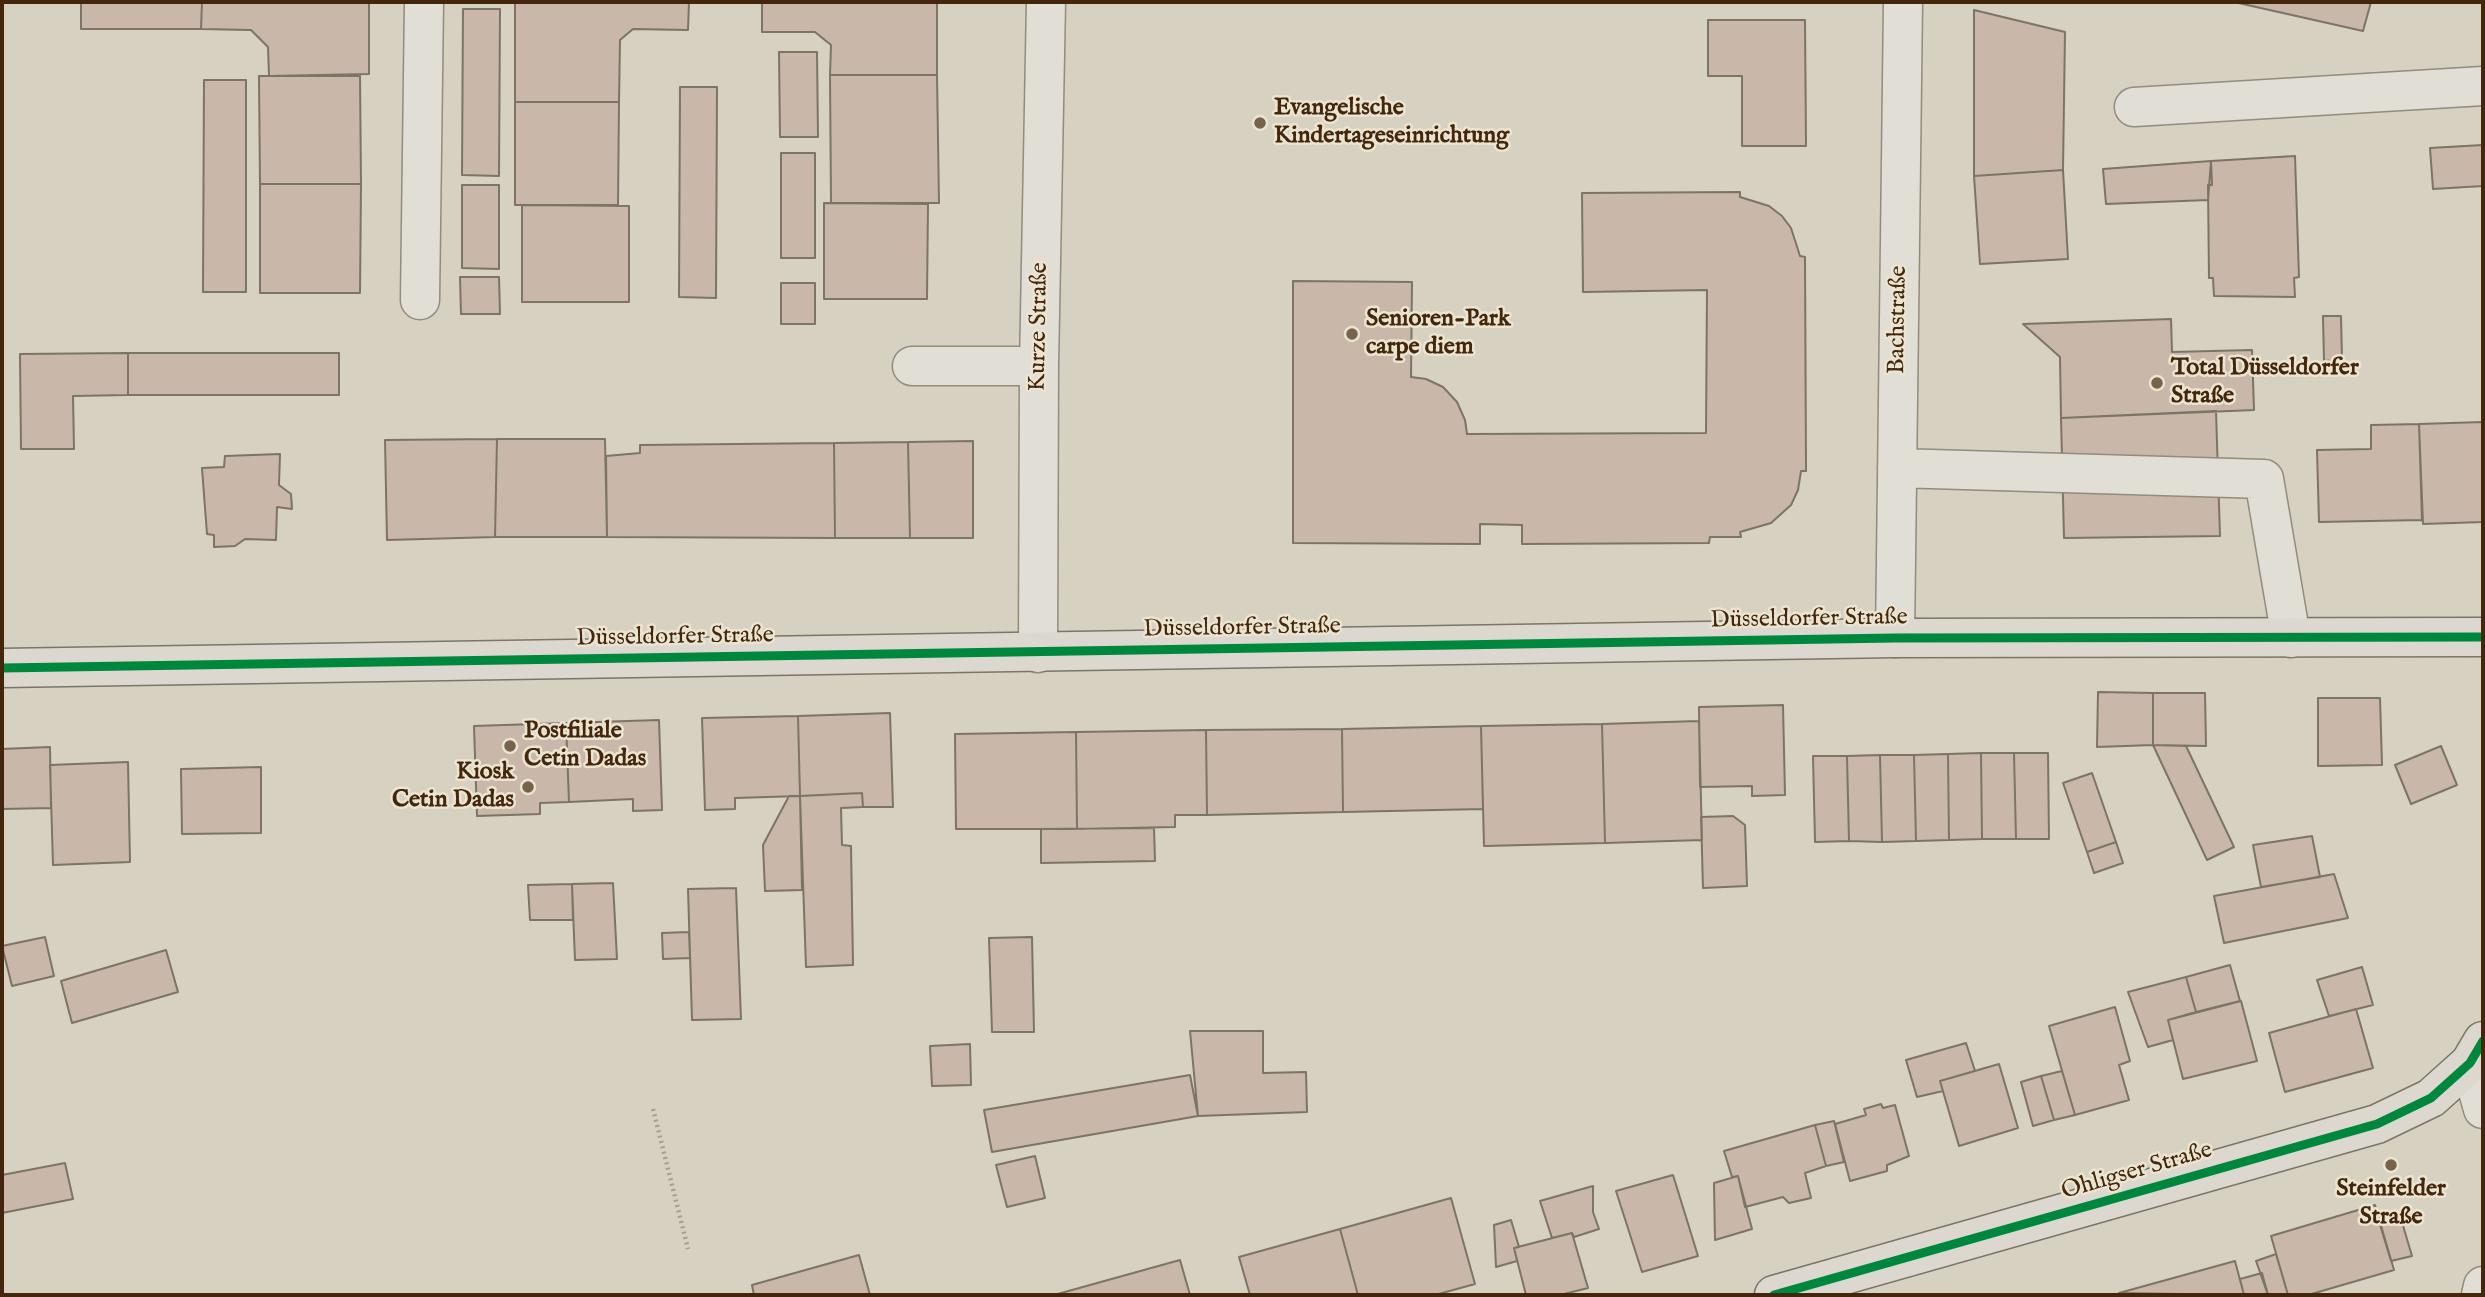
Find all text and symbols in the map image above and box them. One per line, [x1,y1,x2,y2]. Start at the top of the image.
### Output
place label: Evangelische Kindertageseinrichtung [1274,95,1509,151]
marker: Evangelische Kindertageseinrichtung [1252,115,1268,131]
street label: Kurze Straße [1024,262,1056,392]
street label: Bachstraße [1884,265,1914,375]
place label: Senioren-Park carpe diem [1366,306,1511,362]
marker: Senioren-Park carpe diem [1344,326,1360,342]
place label: Total Düsseldorfer Straße [2171,355,2359,411]
marker: Total Düsseldorfer Straße [2149,375,2165,391]
street label: Düsseldorfer Straße [1710,604,1908,636]
street label: Düsseldorfer Straße [1143,613,1341,645]
street label: Düsseldorfer Straße [576,622,774,654]
place label: Postfiliale Cetin Dadas [524,718,646,774]
marker: Postfiliale Cetin Dadas [502,738,518,754]
place label: Kiosk Cetin Dadas [392,759,514,815]
marker: Kiosk Cetin Dadas [520,779,536,795]
street label: Ohligser Straße [2058,1137,2216,1207]
marker: Steinfelder Straße [2383,1157,2399,1173]
place label: Steinfelder Straße [2336,1176,2446,1232]

